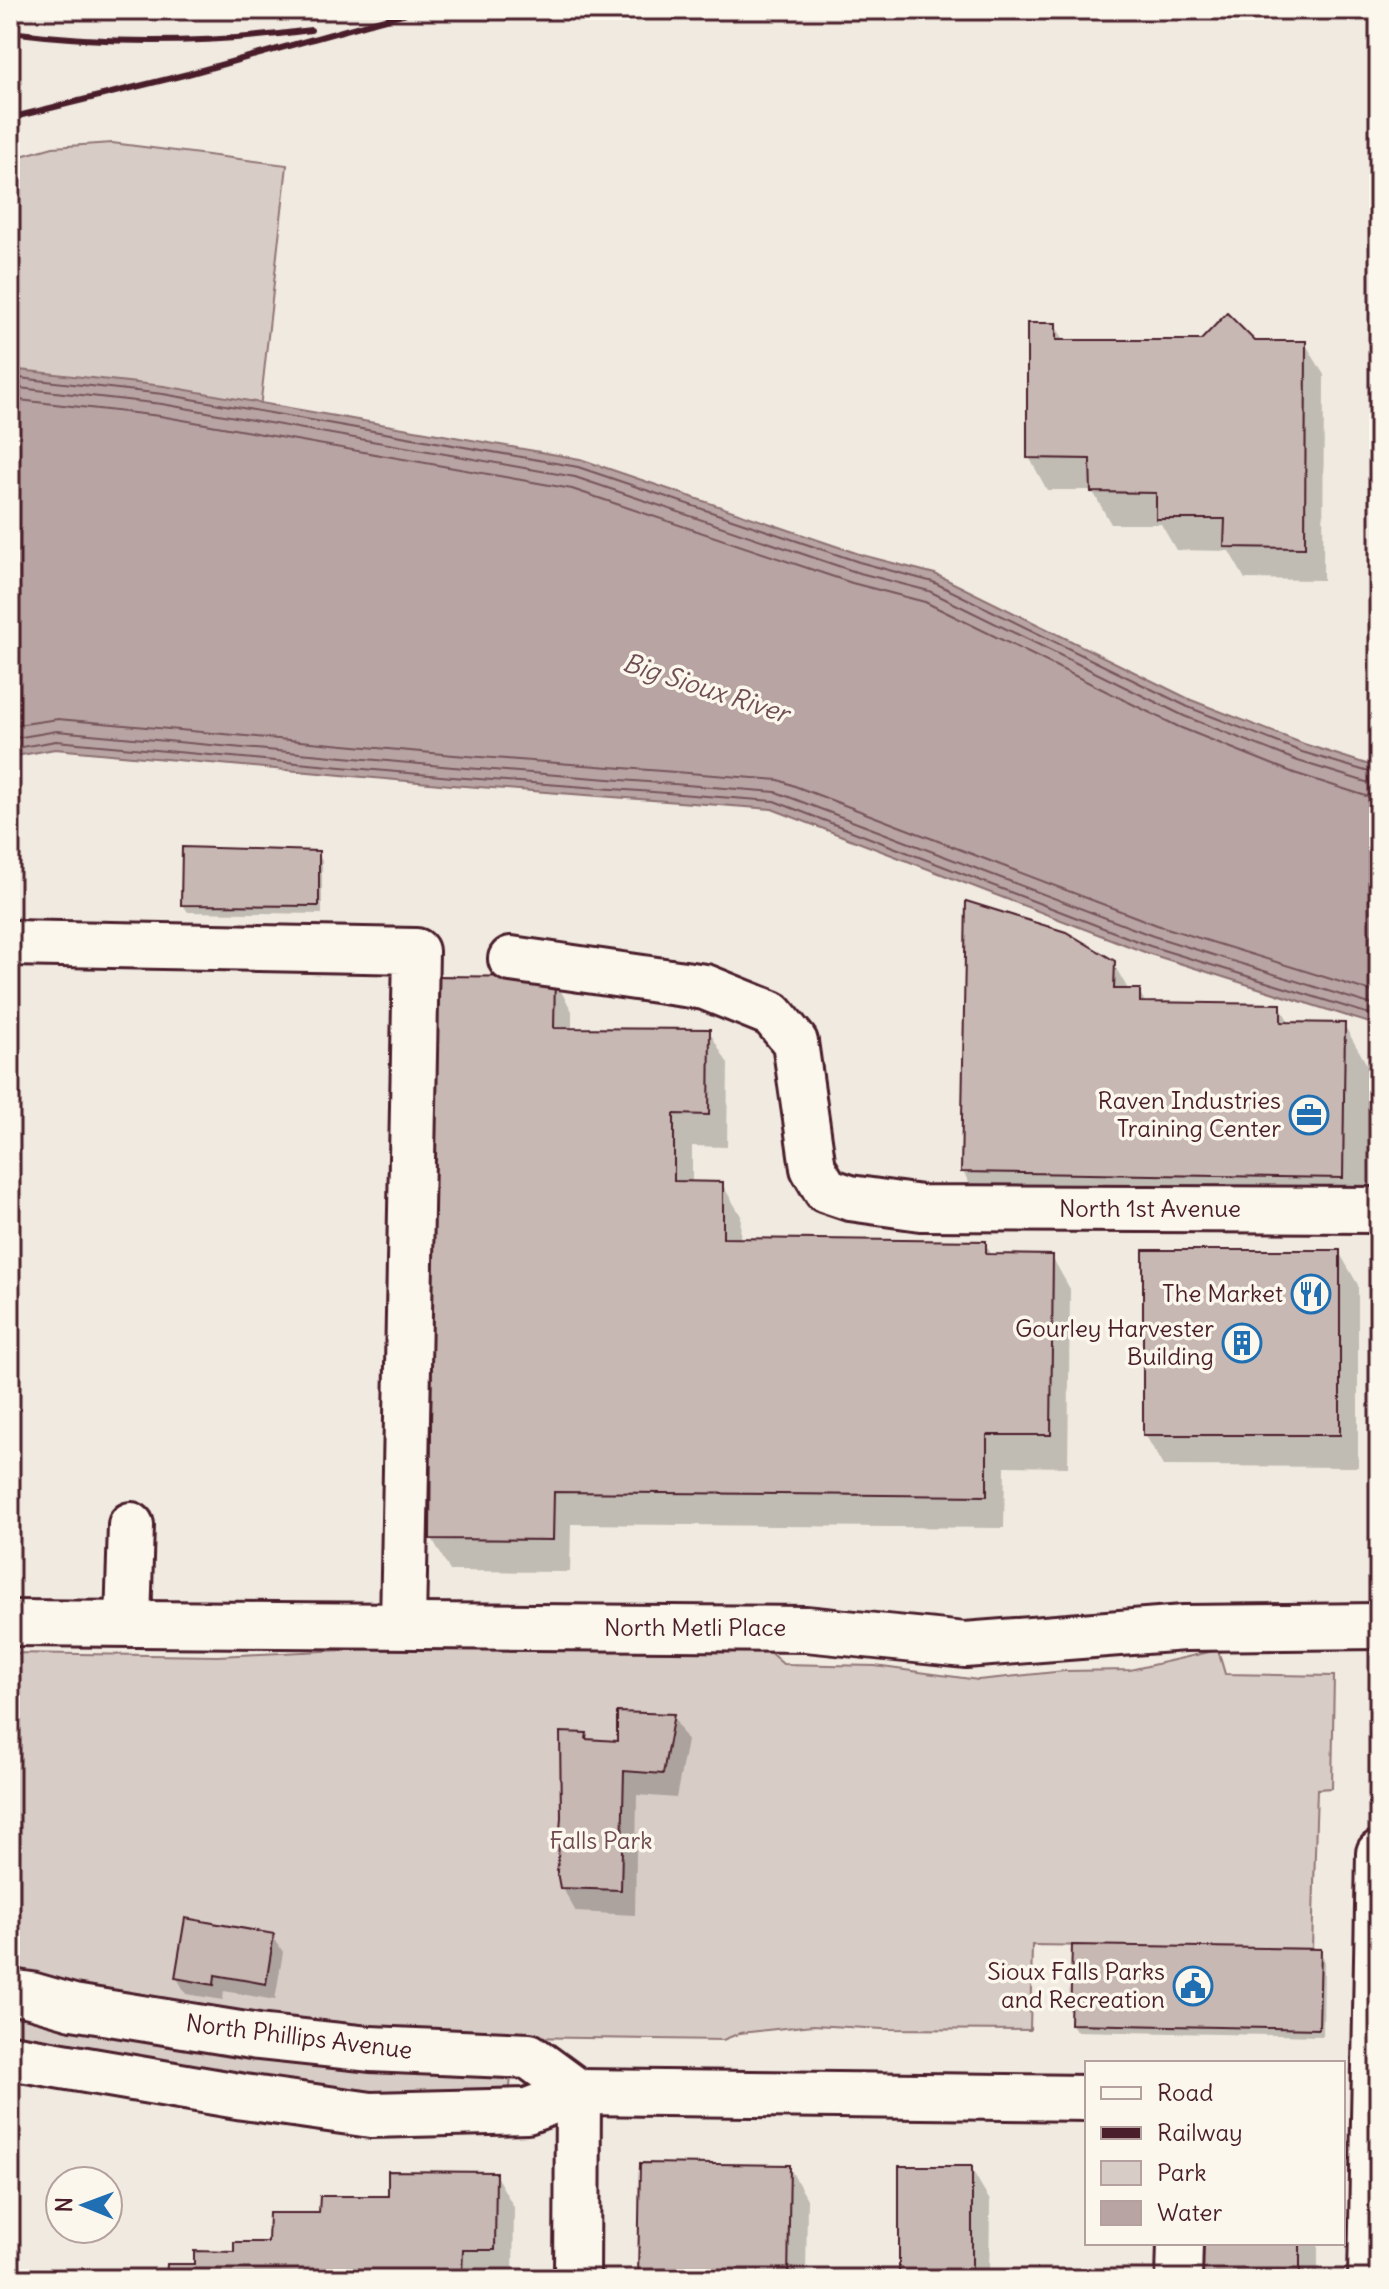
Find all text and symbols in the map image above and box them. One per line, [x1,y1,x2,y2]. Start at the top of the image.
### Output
water label: Big Sioux River [619,645,796,731]
place label: Raven Industries Training Center [1098,1085,1281,1143]
office icon: Raven Industries Training Center [1288,1094,1330,1136]
street label: North 1st Avenue [1059,1193,1241,1223]
restaurant icon: The Market [1290,1273,1332,1315]
place label: The Market [1162,1278,1283,1308]
place label: Gourley Harvester Building [1015,1313,1214,1371]
building icon: Gourley Harvester Building [1221,1322,1263,1364]
street label: North Metli Place [604,1612,786,1642]
park label: Falls Park [549,1825,653,1855]
place label: Sioux Falls Parks and Recreation [987,1956,1165,2014]
public building icon: Sioux Falls Parks and Recreation [1172,1965,1214,2007]
street label: North Phillips Avenue [184,2007,414,2065]
legend [1085,2061,1345,2245]
text: Road [1157,2077,1213,2107]
text: Railway [1157,2117,1243,2147]
text: Park [1157,2157,1207,2187]
north arrow [44,2165,124,2245]
text: N [50,2197,78,2212]
text: Water [1157,2197,1222,2227]

